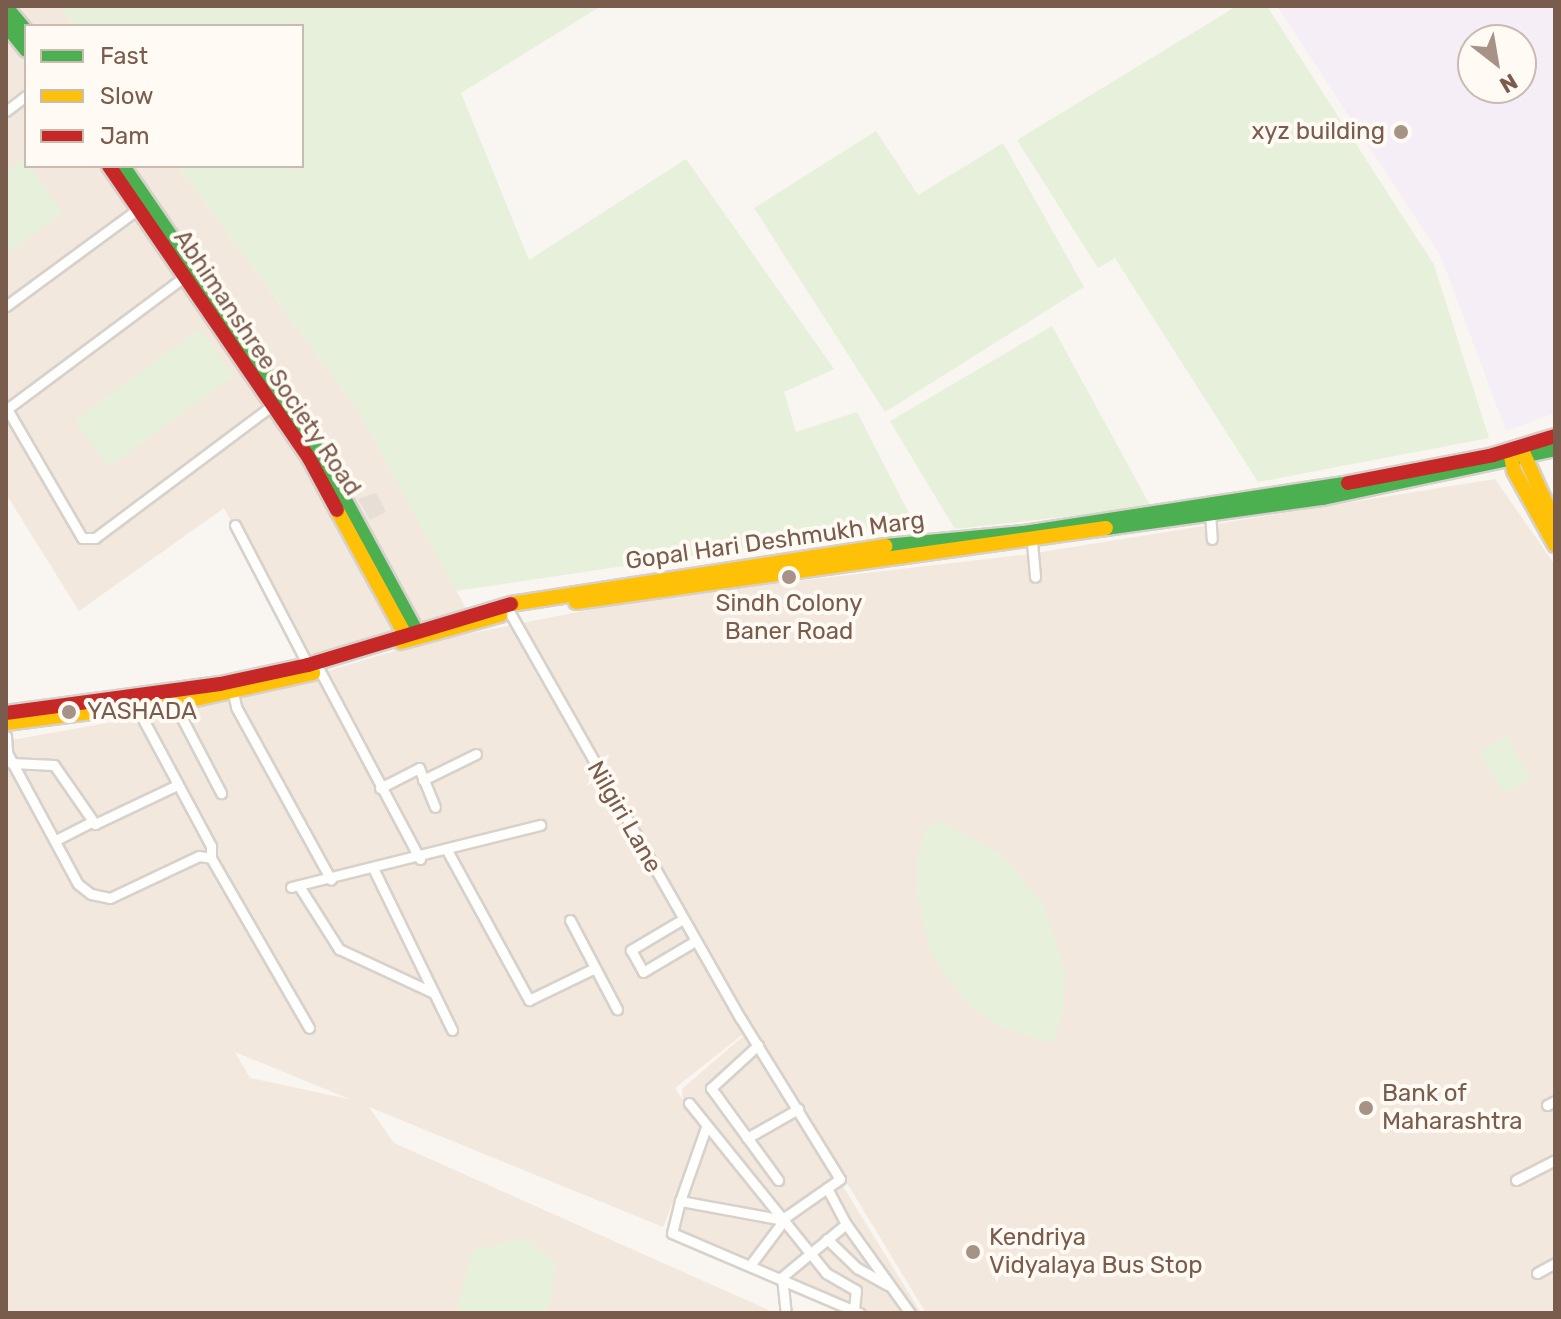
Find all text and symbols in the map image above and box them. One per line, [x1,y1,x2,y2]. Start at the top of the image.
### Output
legend [24,24,304,168]
north arrow [1457,24,1537,104]
text: Fast [100,42,148,70]
text: N [1495,68,1522,99]
text: Slow [100,82,153,110]
place label: xyz building [1251,118,1385,146]
text: Jam [100,122,150,150]
marker: xyz building [1392,123,1410,141]
street label: Abhimanshree Society Road [167,224,367,502]
street label: Gopal Hari Deshmukh Marg [624,506,926,576]
marker: Sindh Colony Baner Road [780,568,798,586]
place label: Sindh Colony Baner Road [716,590,862,646]
place label: YASHADA [87,698,197,726]
marker: YASHADA [58,701,80,723]
street label: Nilgiri Lane [581,756,667,878]
place label: Bank of Maharashtra [1382,1080,1523,1136]
marker: Bank of Maharashtra [1357,1099,1375,1117]
place label: Kendriya Vidyalaya Bus Stop [989,1224,1202,1280]
marker: Kendriya Vidyalaya Bus Stop [964,1243,982,1261]

